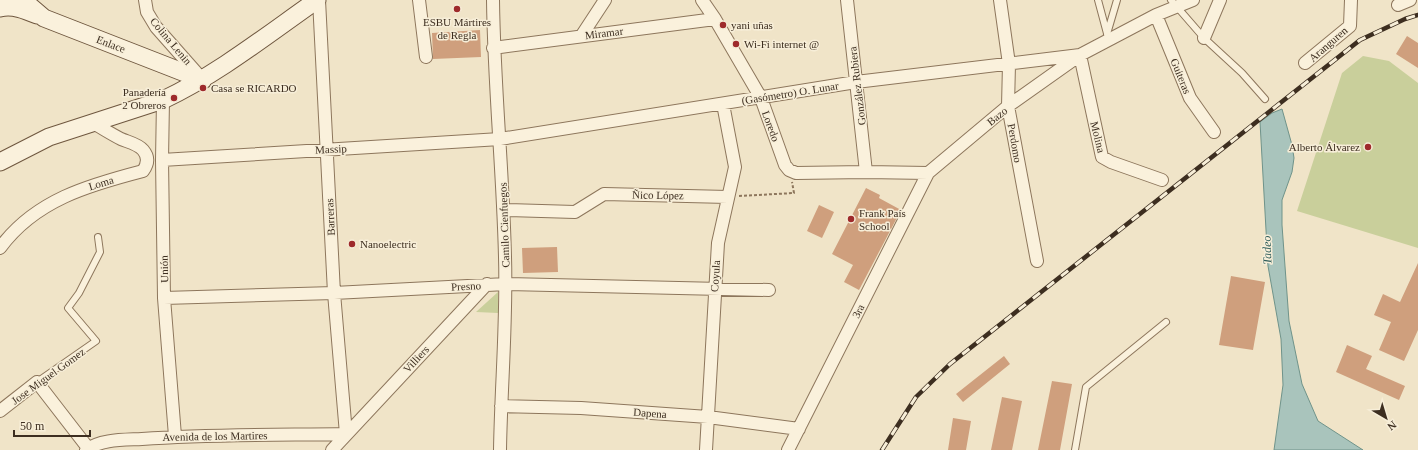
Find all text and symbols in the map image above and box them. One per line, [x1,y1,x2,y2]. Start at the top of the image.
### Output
marker: ESBU Mártires de Regla [452,4,462,14]
street label: Colina Lenin [148,15,194,67]
place label: ESBU Mártires de Regla [423,16,491,41]
place label: yani uñas [731,19,773,31]
marker: yani uñas [718,20,728,30]
street label: Aranguren [1306,24,1350,64]
street label: Miramar [584,25,624,41]
street label: Enlace [95,33,127,55]
place label: Wi-Fi internet @ [744,38,819,50]
marker: Wi-Fi internet @ [731,39,741,49]
street label: González Rubiera [846,46,868,126]
street label: Guiteras [1168,56,1194,96]
street label: (Gasómetro) O. Lunar [741,79,840,108]
place label: Casa se RICARDO [211,82,297,94]
marker: Casa se RICARDO [198,83,208,93]
place label: Panadería 2 Obreros [122,86,166,111]
marker: Panadería 2 Obreros [169,93,179,103]
street label: Bazo [984,104,1010,128]
street label: Loredo [760,109,782,143]
street label: Molina [1088,120,1108,154]
street label: Perdomo [1006,122,1024,164]
place label: Alberto Álvarez [1289,141,1360,153]
street label: Massip [315,142,348,156]
marker: Alberto Álvarez [1363,142,1373,152]
street label: Loma [87,173,115,192]
street label: Camilo Cienfuegos [497,182,511,268]
street label: Ñico López [632,189,684,201]
street label: Barreras [323,198,337,236]
place label: Frank País School [859,207,906,232]
marker: Frank País School [846,214,856,224]
water label: Tadeo [1259,235,1275,265]
place label: Nanoelectric [360,238,416,250]
marker: Nanoelectric [347,239,357,249]
street label: Unión [158,255,170,283]
street label: Coyula [708,260,722,292]
street label: Presno [451,279,482,293]
street label: 3ra [849,302,867,320]
street label: Villiers [401,343,431,375]
street label: Jose Miguel Gomez [9,345,87,407]
north arrow [1366,398,1406,438]
street label: Dapena [633,406,667,420]
scale bar [14,412,90,438]
text: 50 m [20,419,45,433]
text: N [1385,419,1399,433]
street label: Avenida de los Martires [162,429,268,443]

